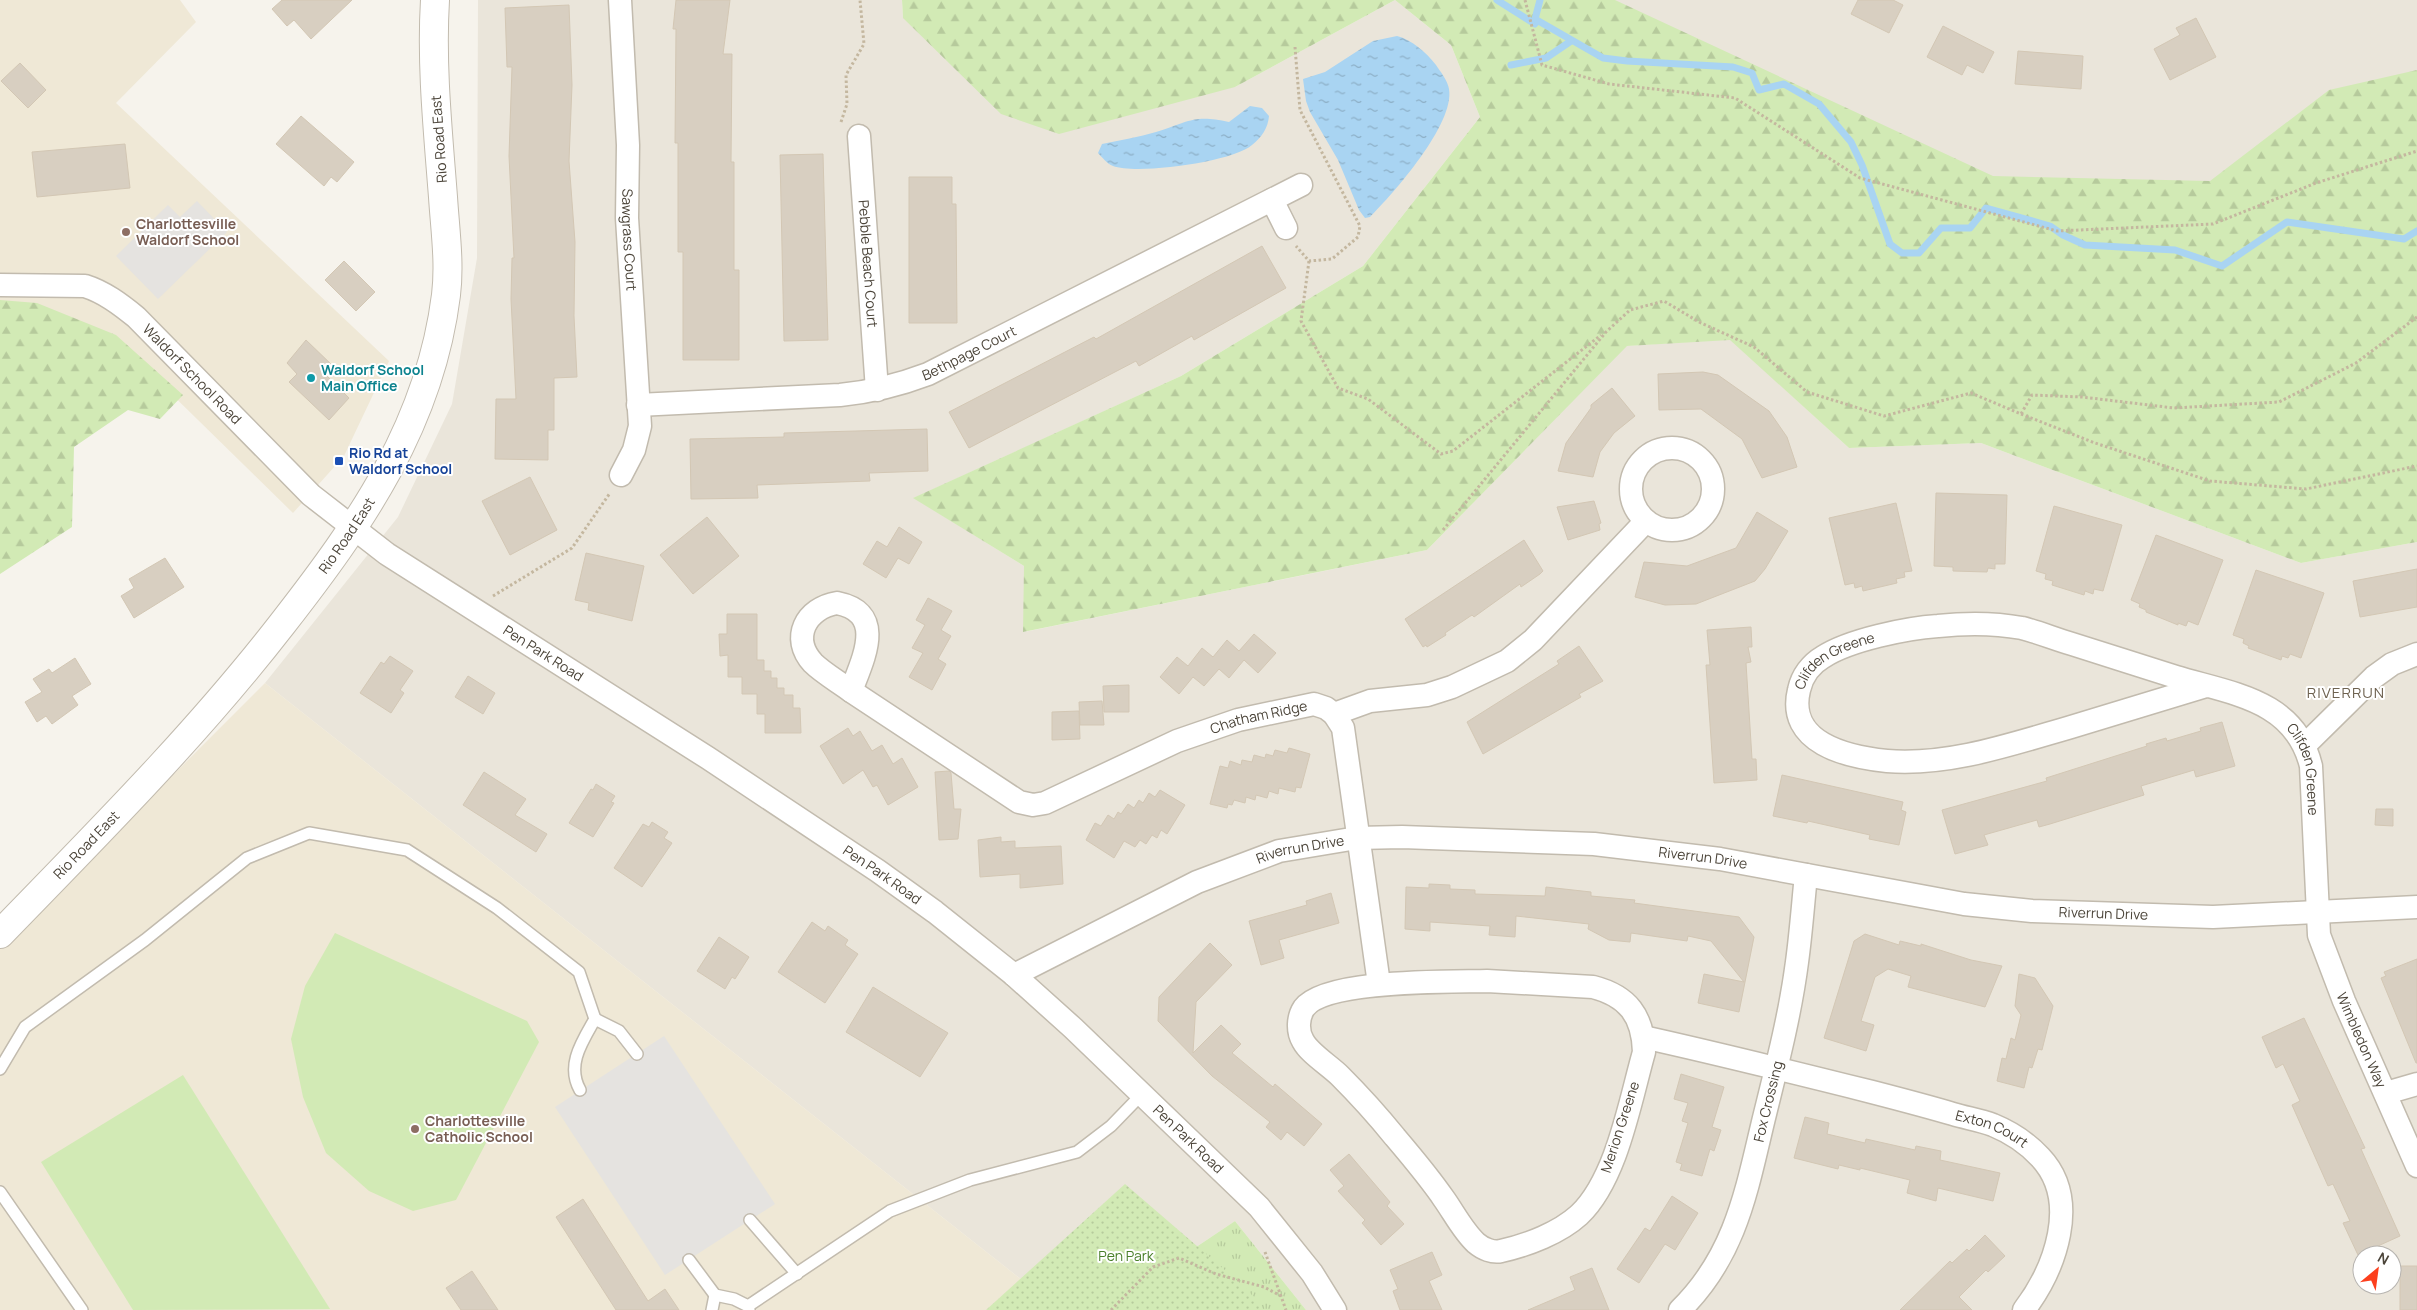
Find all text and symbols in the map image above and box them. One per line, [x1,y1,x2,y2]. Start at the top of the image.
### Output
street label: Rio Road East [426,94,451,184]
street label: Sawgrass Court [618,188,642,292]
street label: Pebble Beach Court [855,199,883,329]
place label: Charlottesville Waldorf School [136,214,239,249]
marker: Charlottesville Waldorf School [120,226,132,238]
street label: Waldorf School Road [139,319,246,428]
street label: Bethpage Court [919,321,1020,384]
place label: Waldorf School Main Office [321,360,424,395]
marker: Waldorf School Main Office [305,372,317,384]
place label: Rio Rd at Waldorf School [349,443,452,478]
marker: Rio Rd at Waldorf School [333,455,345,467]
street label: Rio Road East [314,493,379,577]
street label: Pen Park Road [500,620,587,685]
street label: Clifden Greene [1790,627,1877,692]
district label: RIVERRUN [2307,682,2385,703]
street label: Chatham Ridge [1207,696,1309,738]
street label: Clifden Greene [2283,719,2323,816]
street label: Rio Road East [49,806,124,883]
street label: Riverrun Drive [1253,830,1345,868]
street label: Pen Park Road [840,840,926,908]
street label: Riverrun Drive [1658,842,1749,873]
street label: Riverrun Drive [2058,902,2149,924]
street label: Wimbledon Way [2333,989,2391,1091]
street label: Fox Crossing [1749,1059,1787,1144]
street label: Merion Greene [1596,1079,1643,1175]
street label: Pen Park Road [1149,1100,1228,1177]
street label: Exton Court [1953,1105,2033,1152]
place label: Charlottesville Catholic School [425,1111,533,1146]
marker: Charlottesville Catholic School [409,1123,421,1135]
north arrow [2352,1245,2402,1295]
park label: Pen Park [1098,1246,1155,1265]
text: N [2375,1247,2393,1269]

